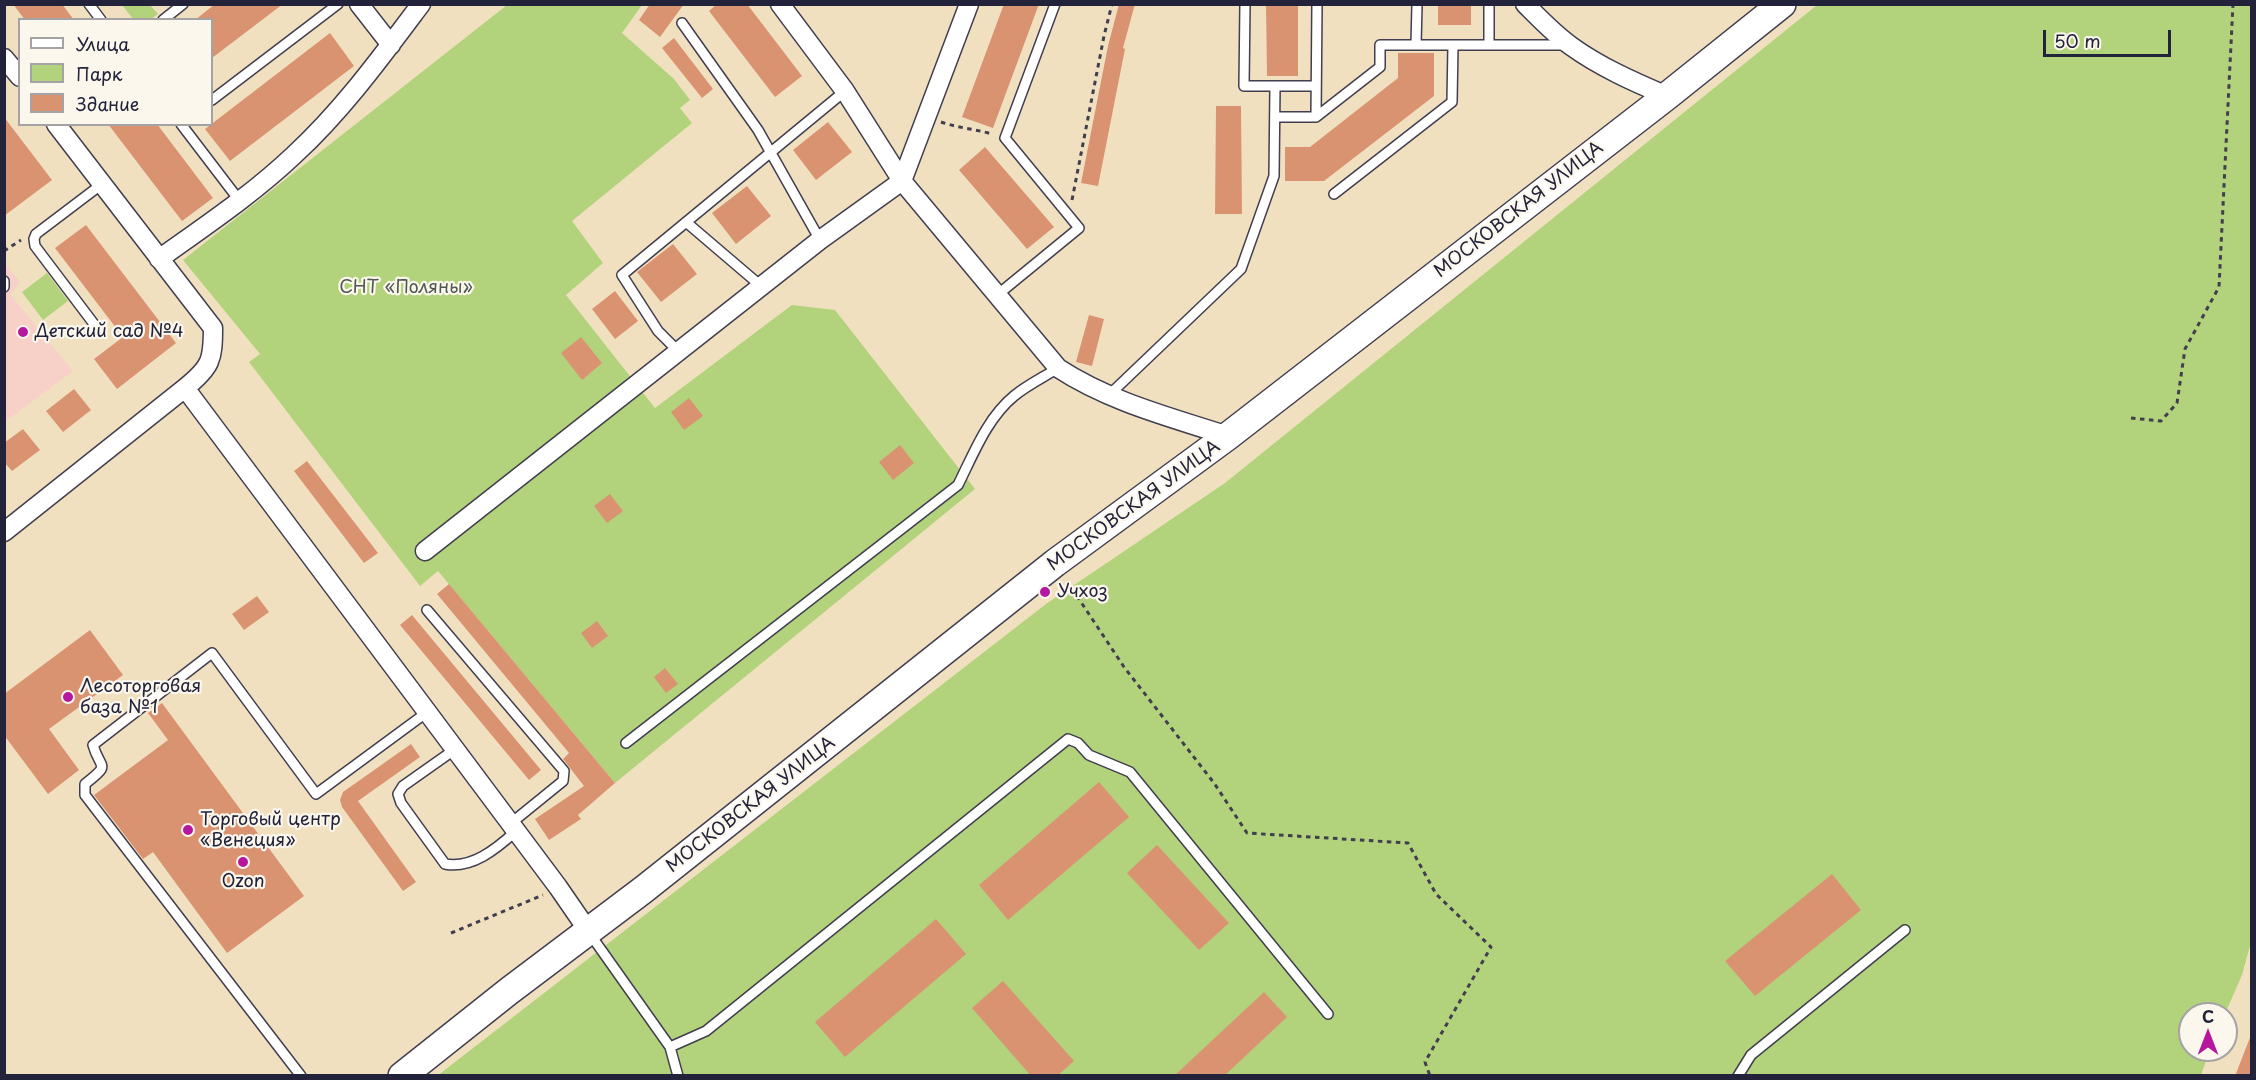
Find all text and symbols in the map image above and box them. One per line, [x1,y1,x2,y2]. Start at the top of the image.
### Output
legend [18,18,213,126]
scale bar [2046,18,2174,56]
text: 50 m [2054,27,2101,54]
text: Улица [76,30,130,57]
text: Парк [76,60,122,87]
text: Здание [76,90,139,117]
street label: МОСКОВСКАЯ УЛИЦА [1430,137,1608,283]
park label: СНТ «Поляны» [339,277,473,299]
place label: Детский сад №4 [35,321,184,343]
marker: Детский сад №4 [16,325,30,339]
street label: МОСКОВСКАЯ УЛИЦА [1043,436,1225,576]
place label: Учхоз [1057,581,1108,603]
marker: Учхоз [1038,585,1052,599]
place label: Лесоторговая база №1 [80,676,201,718]
marker: Лесоторговая база №1 [61,690,75,704]
street label: МОСКОВСКАЯ УЛИЦА [662,732,840,878]
place label: Торговый центр «Венеция» [200,809,341,852]
marker: Торговый центр «Венеция» [181,823,195,837]
marker: Ozon [236,855,250,869]
place label: Ozon [221,871,265,893]
north arrow [2178,1002,2238,1062]
text: С [2202,1004,2214,1028]

